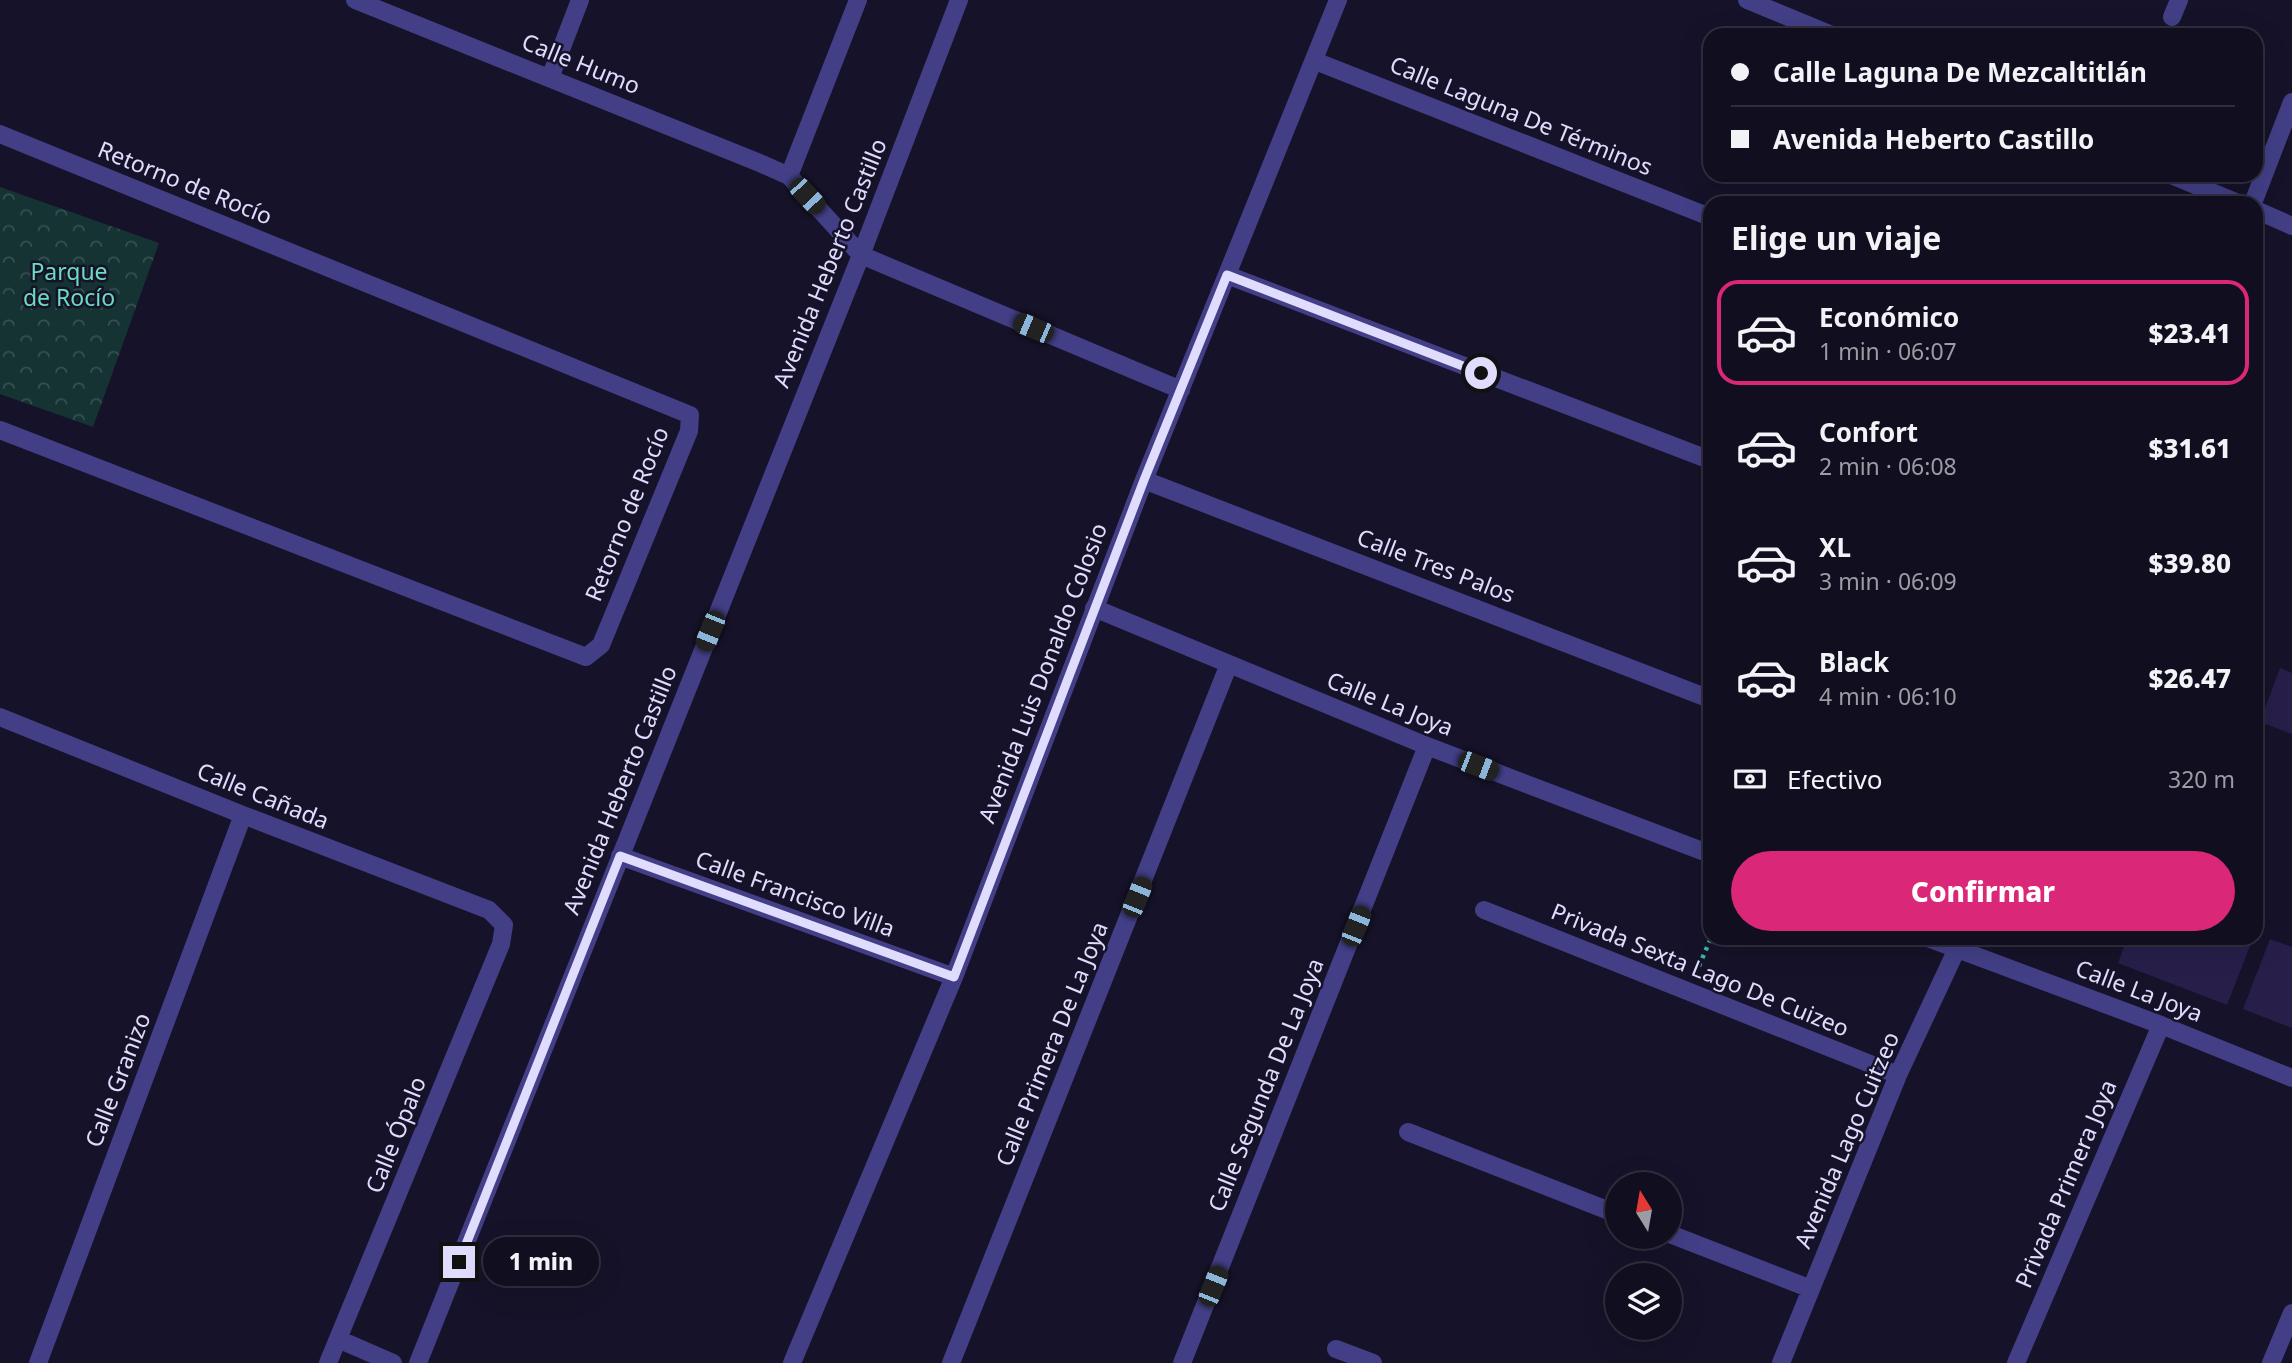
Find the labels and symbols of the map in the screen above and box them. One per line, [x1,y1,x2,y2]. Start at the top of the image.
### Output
street label: Calle Humo [517,25,645,101]
street label: Calle Laguna De Términos [1385,48,1657,182]
street label: Retorno de Rocío [93,133,277,232]
street label: Avenida Heberto Castillo [764,133,894,392]
car [785,173,830,219]
park label: Parque de Rocío [23,255,115,313]
car [1010,310,1057,346]
route start [1465,357,1497,389]
street label: Retorno de Rocío [577,422,676,606]
street label: Avenida Luis Donaldo Colosio [970,518,1114,827]
street label: Calle Tres Palos [1353,520,1520,610]
car [693,608,728,654]
street label: Avenida Heberto Castillo [554,660,684,919]
street label: Calle La Joya [1322,663,1458,743]
car [1455,749,1502,783]
street label: Calle Cañada [193,754,334,836]
street label: Calle Francisco Villa [691,842,899,944]
car [1120,874,1155,920]
street label: Privada Sexta Lago De Cuizeo [1547,895,1854,1044]
car [1339,903,1374,949]
street label: Calle Primera De La Joya [987,917,1115,1171]
street label: Calle La Joya [2071,951,2207,1029]
street label: Calle Segunda De La Joya [1200,953,1331,1216]
street label: Calle Granizo [77,1008,157,1152]
street label: Avenida Lago Cuitzeo [1786,1026,1906,1253]
street label: Calle Ópalo [357,1072,433,1198]
street label: Privada Primera Joya [2007,1075,2123,1293]
north arrow [1605,1172,1682,1250]
callout: 1 min [484,1238,599,1286]
route end [443,1246,475,1278]
car [1196,1263,1231,1309]

